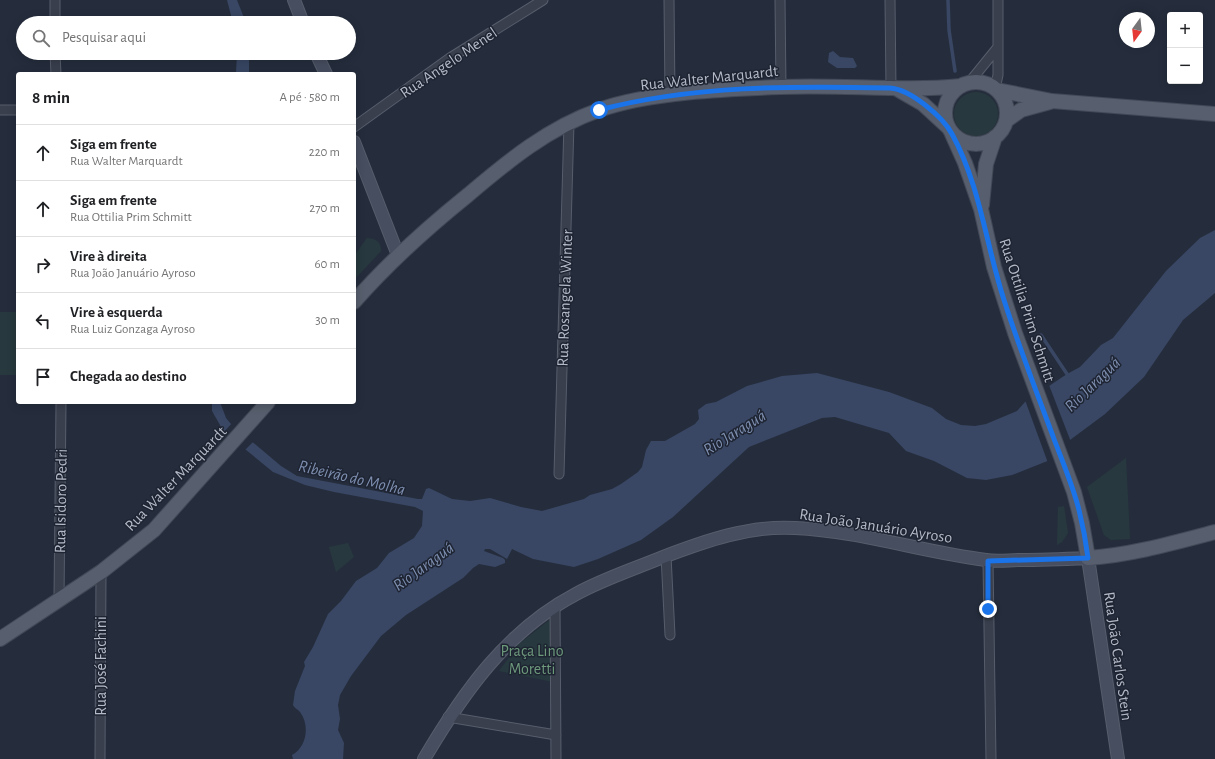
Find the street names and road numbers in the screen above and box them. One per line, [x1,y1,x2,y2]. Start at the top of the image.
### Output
street label: Rua Angelo Menel [397,25,500,101]
street label: Rua Walter Marquardt [639,63,779,93]
street label: Rua Rosangela Winter [555,228,575,367]
street label: Rua Ottilia Prim Schmitt [996,237,1058,384]
street label: Rua Walter Marquardt [122,423,230,534]
street label: Rua Isidoro Pedri [52,449,70,553]
street label: Rua João Januário Ayroso [798,506,954,547]
street label: Rua João Carlos Stein [1101,591,1135,722]
street label: Rua José Fachini [93,616,109,716]

